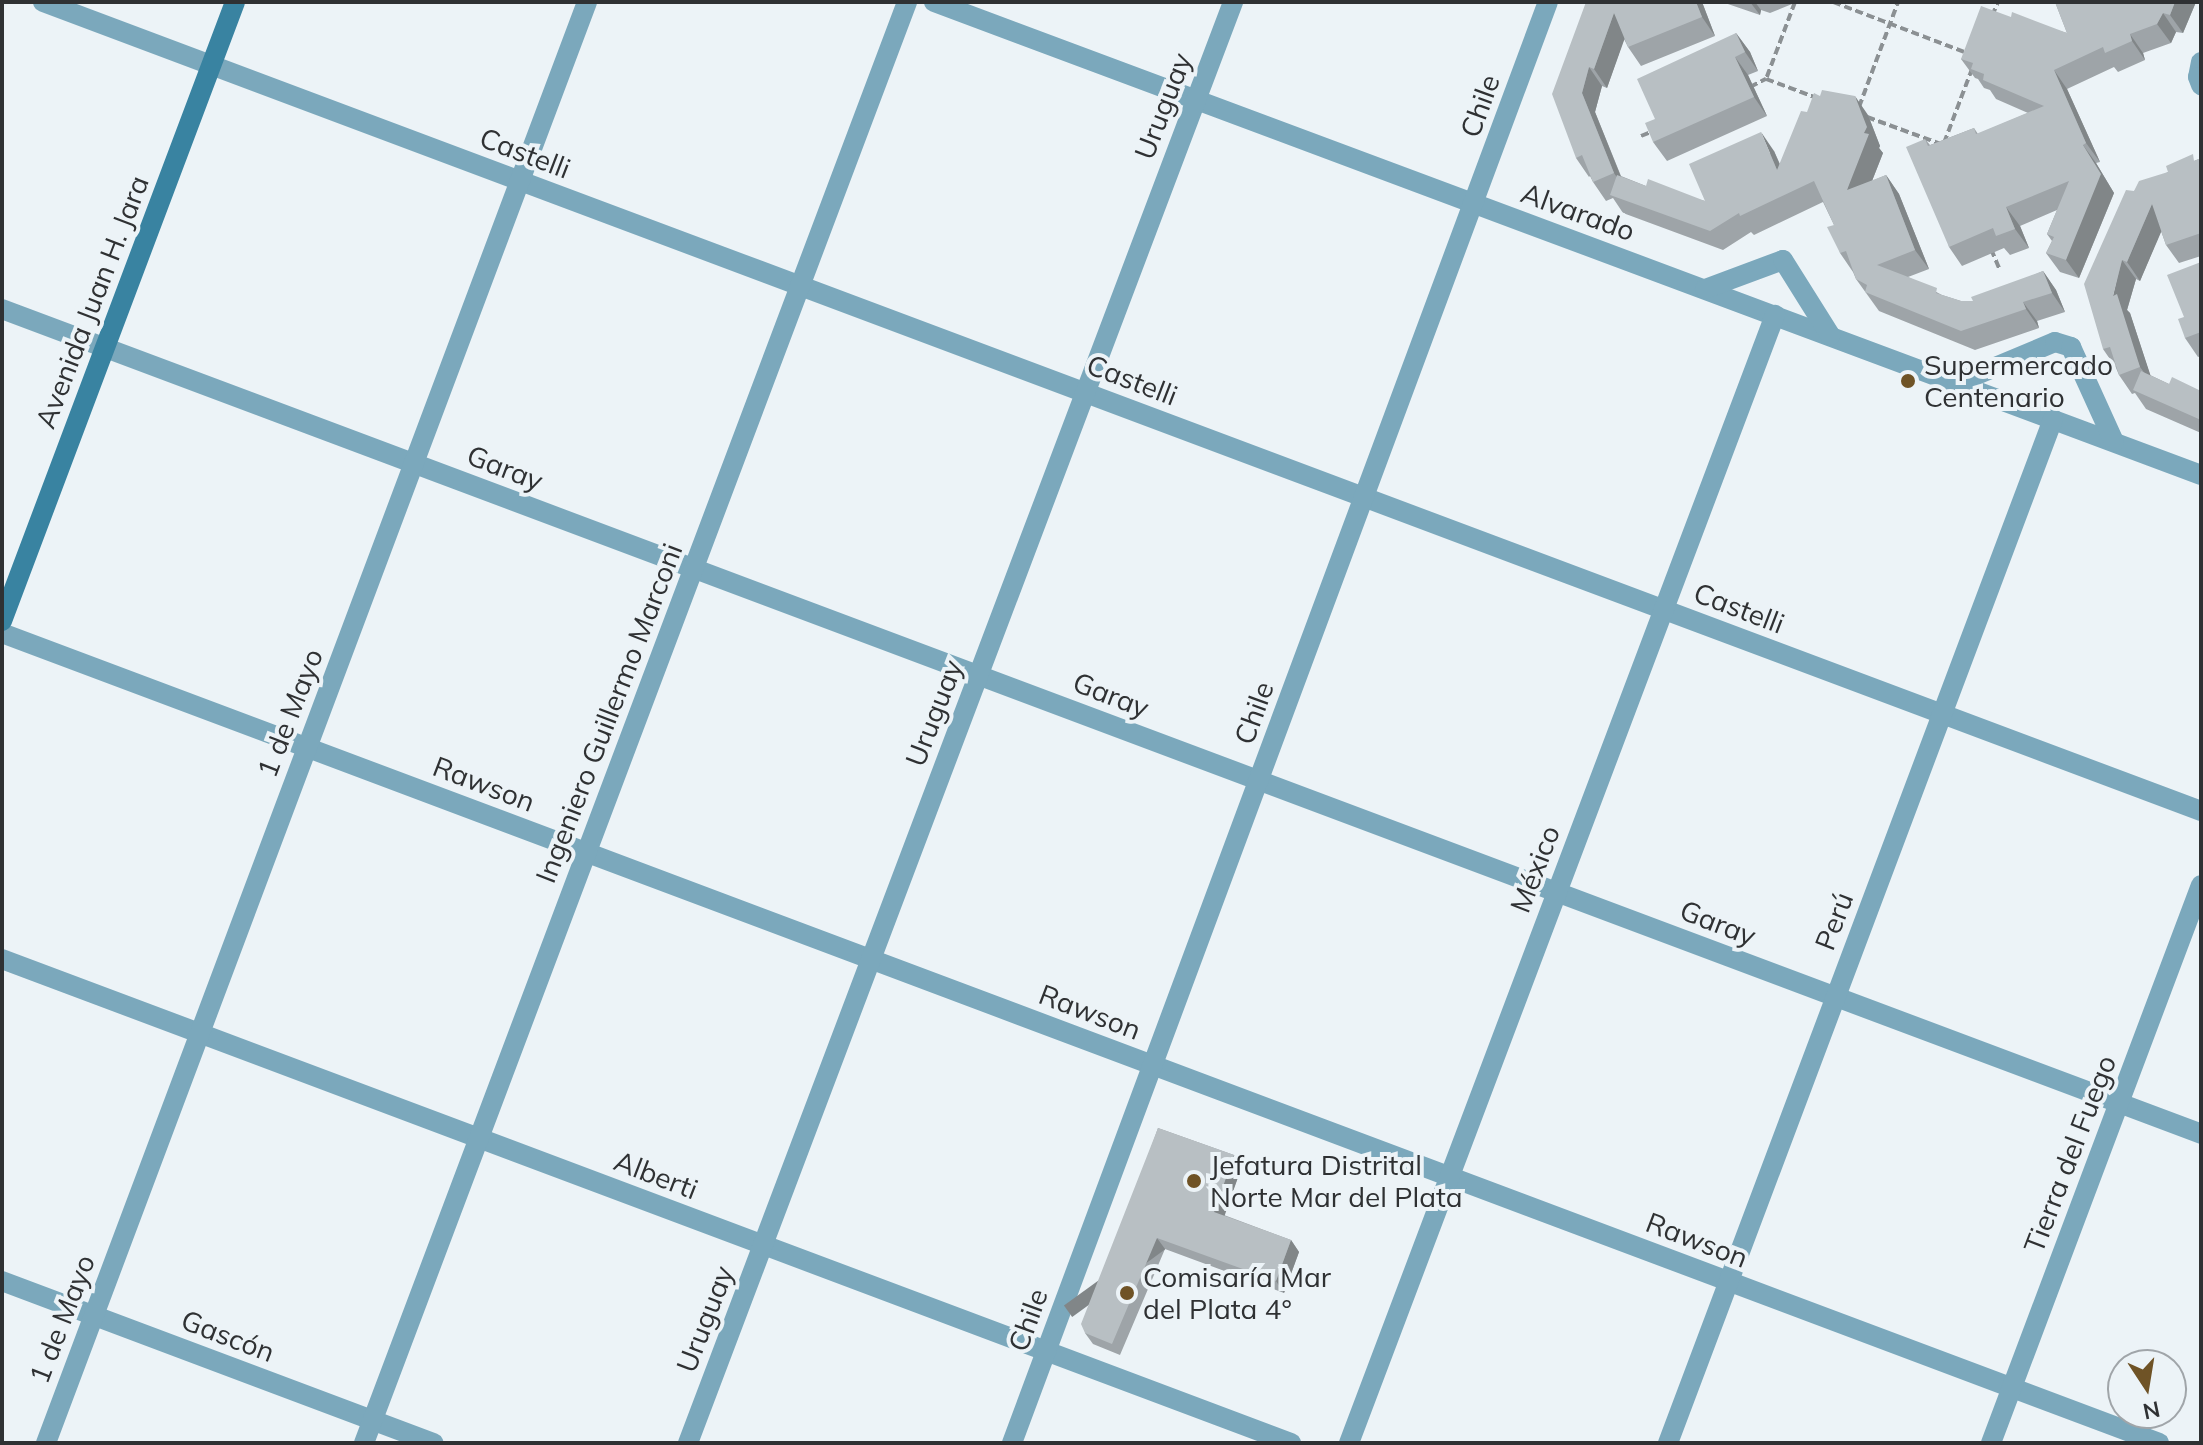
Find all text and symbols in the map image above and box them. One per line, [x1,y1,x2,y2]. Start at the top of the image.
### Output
street label: Uruguay [1127,48,1199,164]
street label: Chile [1453,70,1507,142]
street label: Castelli [475,120,575,186]
street label: Avenida Juan H. Jara [28,171,156,433]
street label: Alvarado [1517,176,1639,248]
street label: Castelli [1082,347,1182,413]
place label: Supermercado Centenario [1924,348,2113,414]
marker: Supermercado Centenario [1899,372,1917,390]
street label: Garay [462,438,548,498]
street label: Ingeniero Guillermo Marconi [529,539,689,887]
street label: Castelli [1689,575,1789,641]
street label: 1 de Mayo [250,644,330,782]
street label: Uruguay [898,655,970,771]
street label: Garay [1068,665,1154,725]
street label: Chile [1227,677,1281,749]
street label: Rawson [428,749,540,819]
street label: México [1503,821,1567,917]
street label: Perú [1808,887,1860,955]
street label: Garay [1675,893,1761,953]
street label: Rawson [1034,977,1146,1047]
street label: Tierra del Fuego [2017,1051,2123,1257]
street label: Alberti [610,1144,702,1206]
place label: Jefatura Distrital Norte Mar del Plata [1210,1148,1463,1214]
marker: Jefatura Distrital Norte Mar del Plata [1185,1172,1203,1190]
street label: Rawson [1641,1205,1753,1275]
street label: 1 de Mayo [22,1250,102,1388]
place label: Comisaría Mar del Plata 4° [1143,1260,1331,1326]
street label: Uruguay [669,1261,741,1377]
street label: Chile [1001,1284,1055,1356]
marker: Comisaría Mar del Plata 4° [1118,1284,1136,1302]
street label: Gascón [177,1303,279,1369]
north arrow [2107,1349,2187,1429]
text: N [2141,1395,2163,1426]

